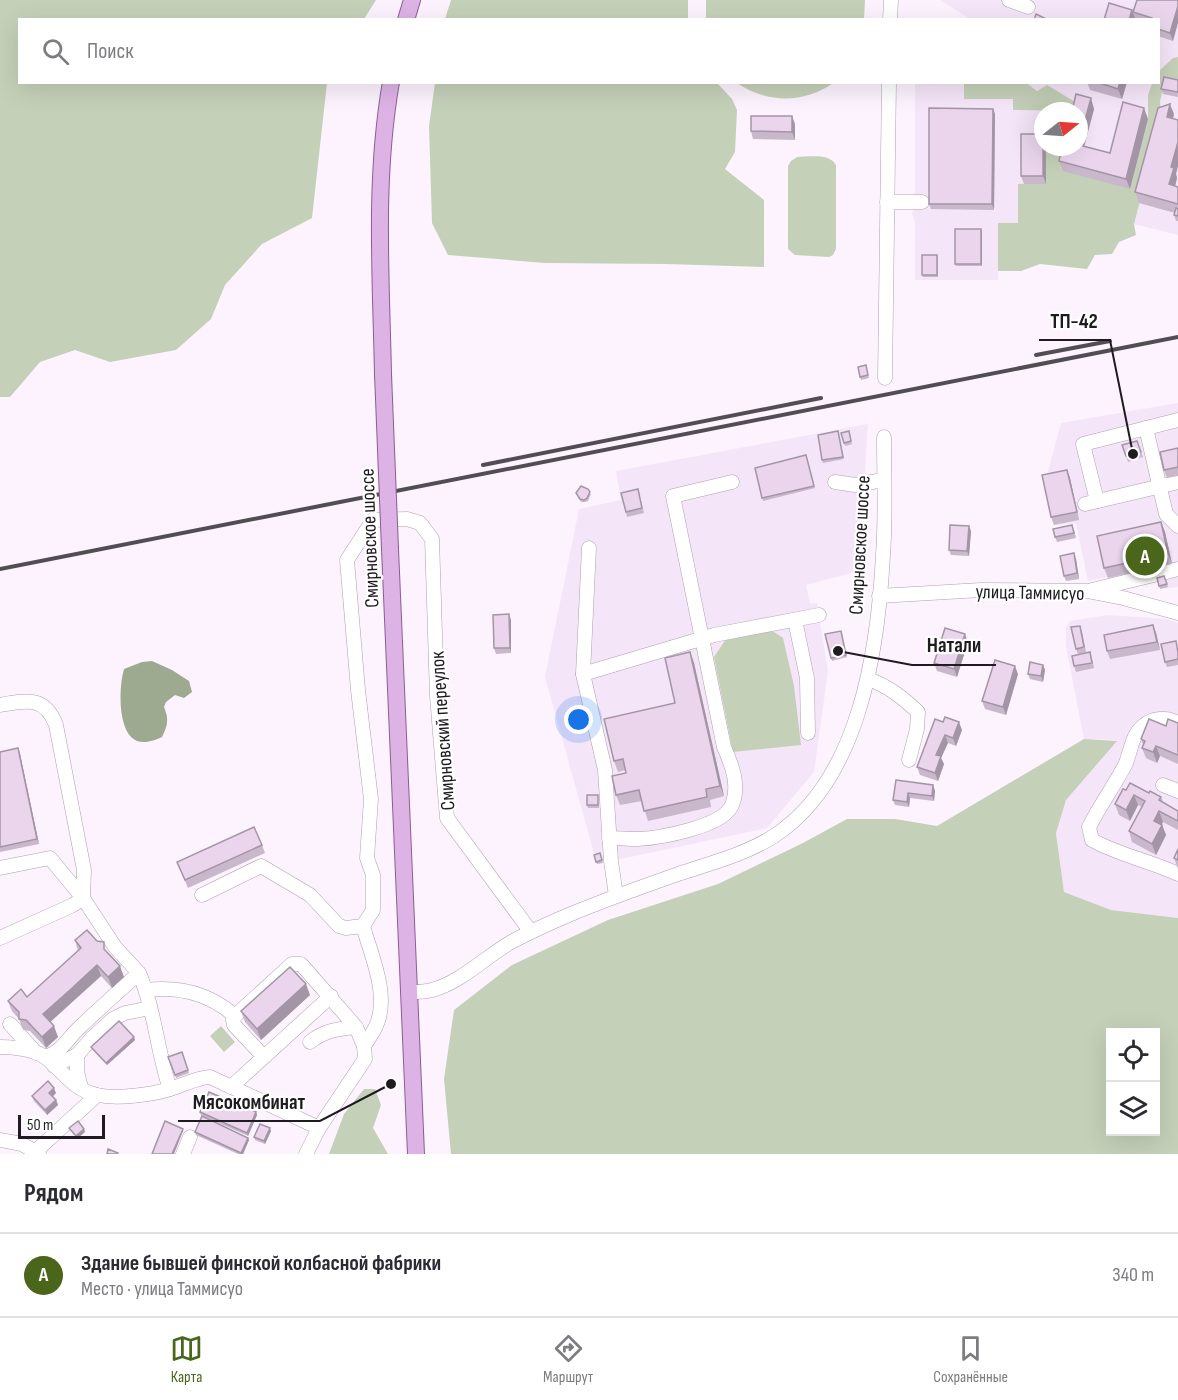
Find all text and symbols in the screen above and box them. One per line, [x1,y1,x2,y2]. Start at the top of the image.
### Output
search box [18,18,1160,84]
icon: search [39,35,72,68]
text: Поиск [87,38,133,65]
north arrow [1034,102,1088,156]
callout: ТП-42 [1039,301,1110,340]
text: ТП-42 [1050,309,1098,334]
street label: Смирновское шоссе [356,468,384,608]
street label: Смирновское шоссе [844,475,876,615]
pin: A [1126,534,1164,578]
street label: улица Таммисуо [975,580,1085,606]
callout: Натали [912,626,996,665]
text: Натали [927,633,981,658]
street label: Смирновский переулок [425,650,461,811]
your location [564,705,593,734]
map controls [1106,1028,1160,1136]
button: locate [1106,1028,1160,1082]
callout: Мясокомбинат [178,1082,320,1121]
button: layers [1106,1082,1160,1136]
text: Мясокомбинат [193,1090,306,1115]
scale bar [18,1112,105,1140]
text: 50 m [27,1116,53,1135]
text: Рядом [24,1178,83,1209]
text: Здание бывшей финской колбасной фабрики [81,1250,441,1277]
text: A [39,1263,48,1287]
text: 340 m [1112,1263,1154,1287]
text: Место · улица Таммисуо [81,1277,243,1301]
tab: Карта [170,1332,203,1387]
tab: Маршрут [543,1332,593,1387]
tab: Сохранённые [933,1332,1008,1387]

